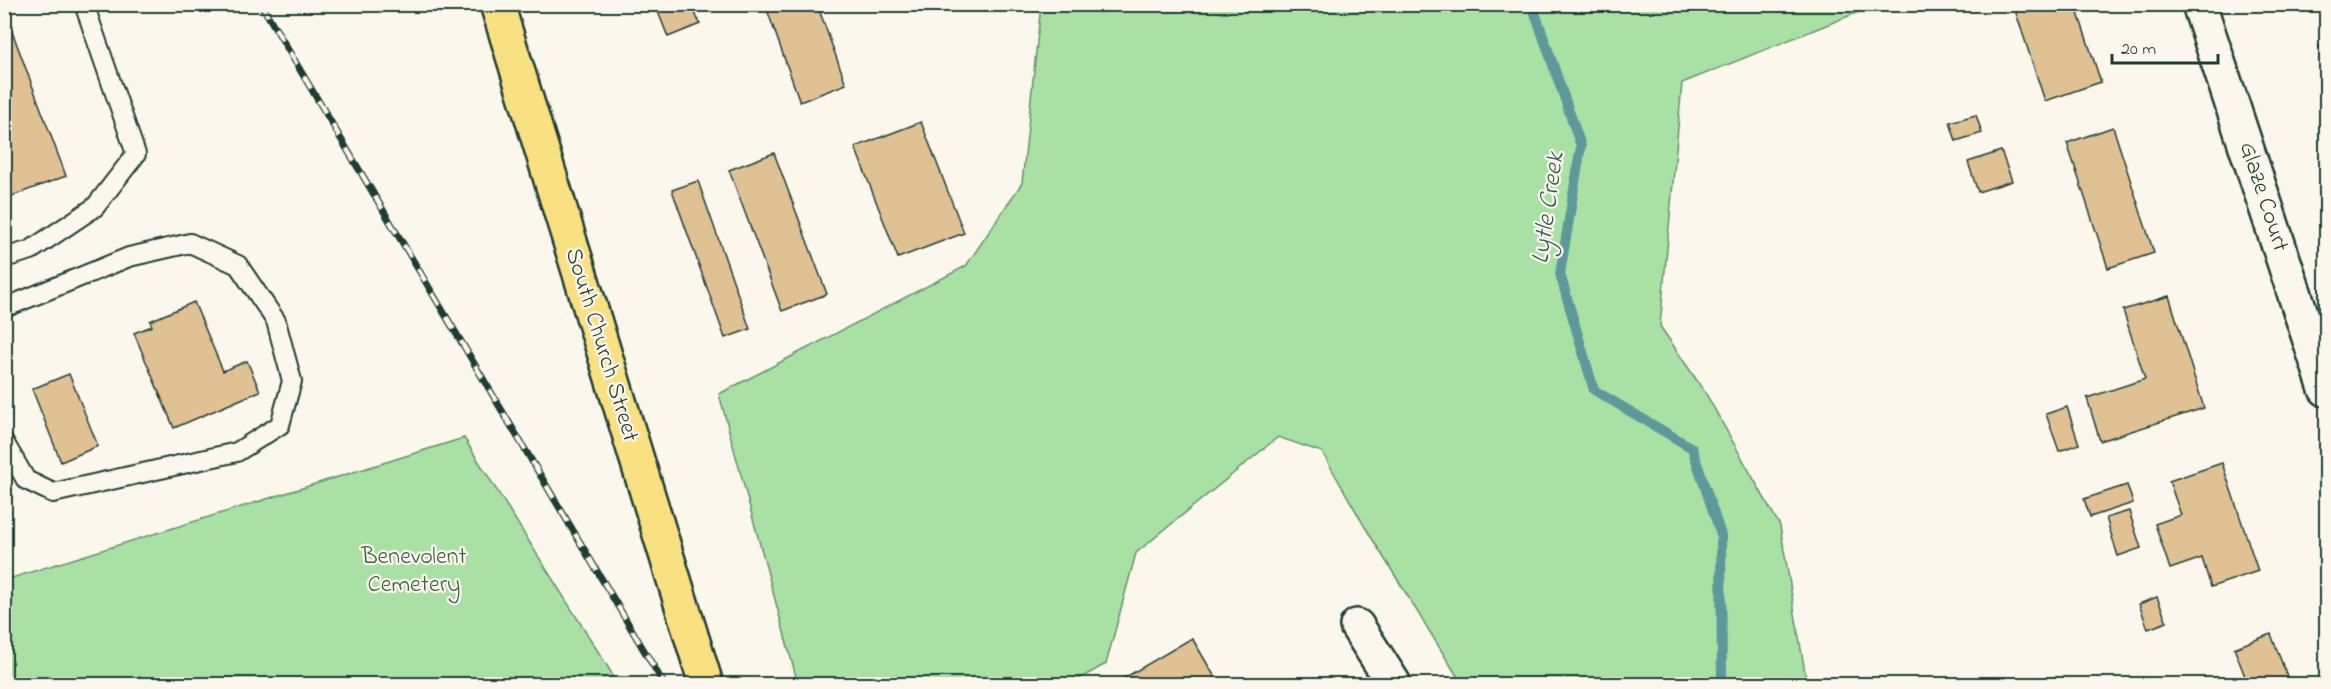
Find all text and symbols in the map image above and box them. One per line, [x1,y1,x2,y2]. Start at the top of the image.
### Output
scale bar [2112,27,2218,65]
text: 20 m [2121,37,2156,63]
street label: Glaze Court [2229,138,2297,256]
water label: Lytle Creek [1522,148,1576,266]
street label: South Church Street [555,244,647,446]
park label: Benevolent Cemetery [360,540,467,604]

